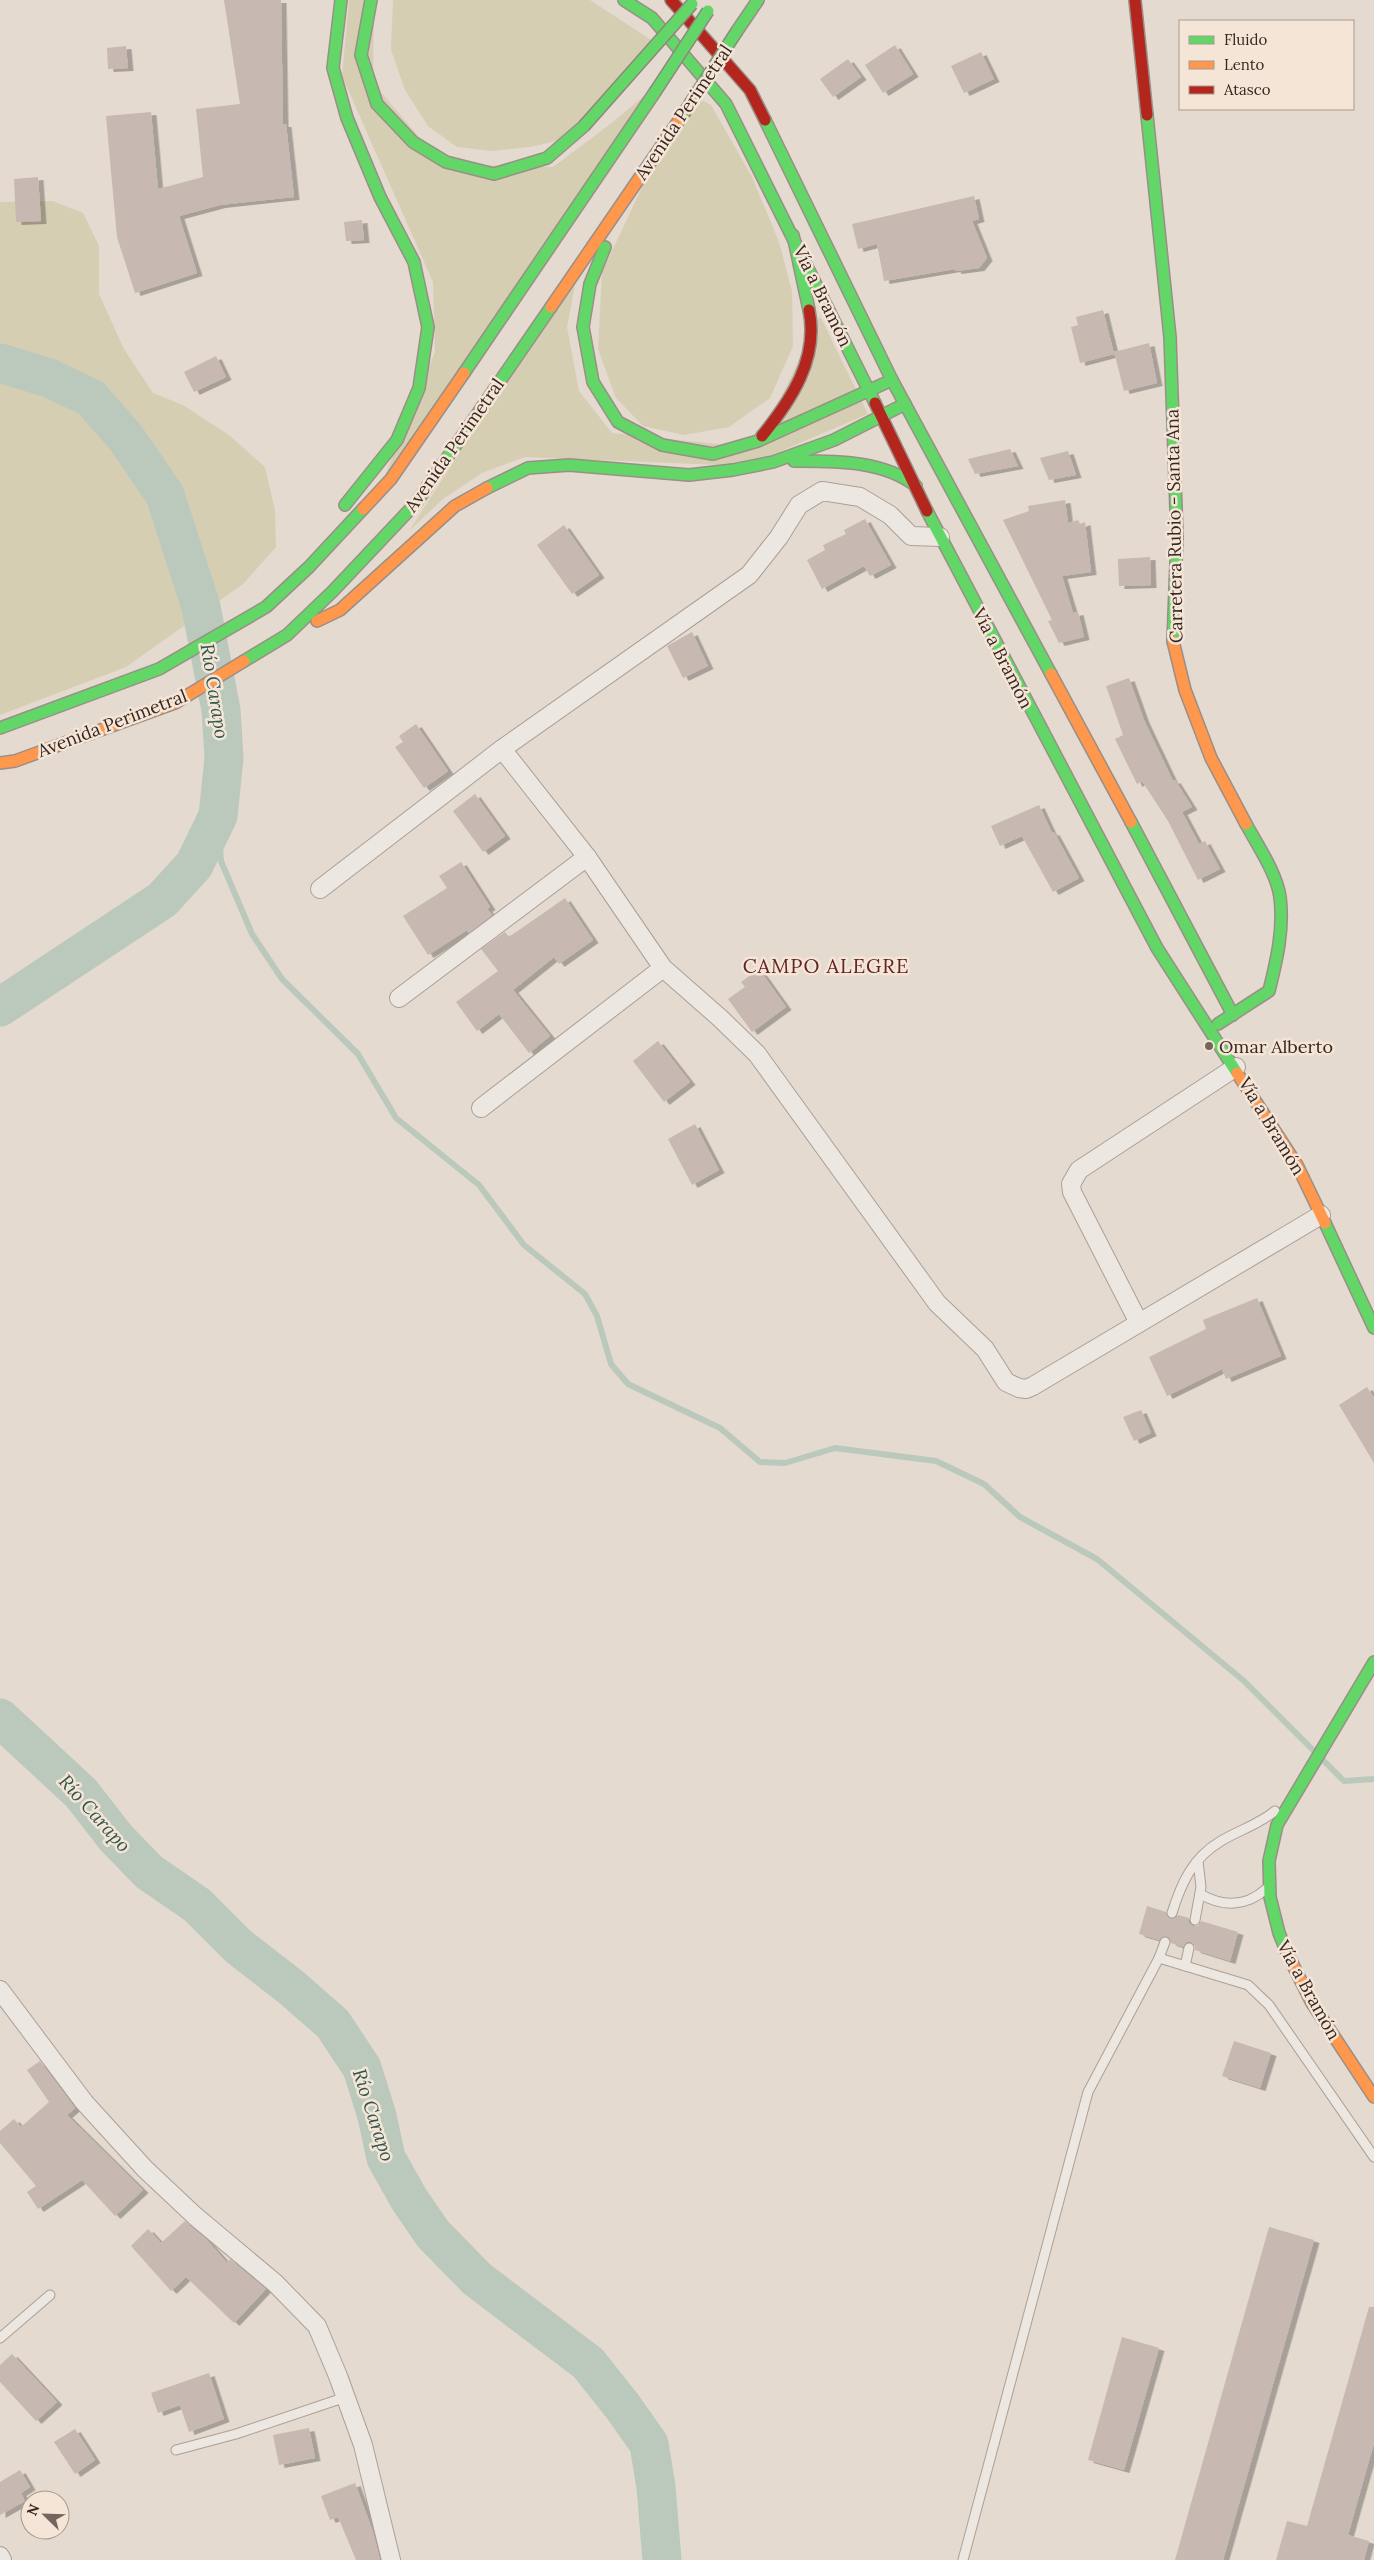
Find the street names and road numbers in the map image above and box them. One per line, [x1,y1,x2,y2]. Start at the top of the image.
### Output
street label: Avenida Perimetral [629,40,737,185]
street label: Vía a Bramón [788,241,858,351]
street label: Avenida Perimetral [399,373,509,517]
street label: Carretera Rubio - Santa Ana [1160,409,1188,643]
street label: Vía a Bramón [967,603,1038,712]
street label: Avenida Perimetral [33,684,190,762]
street label: Vía a Bramón [1233,1072,1310,1179]
street label: Vía a Bramón [1272,1935,1346,2044]

